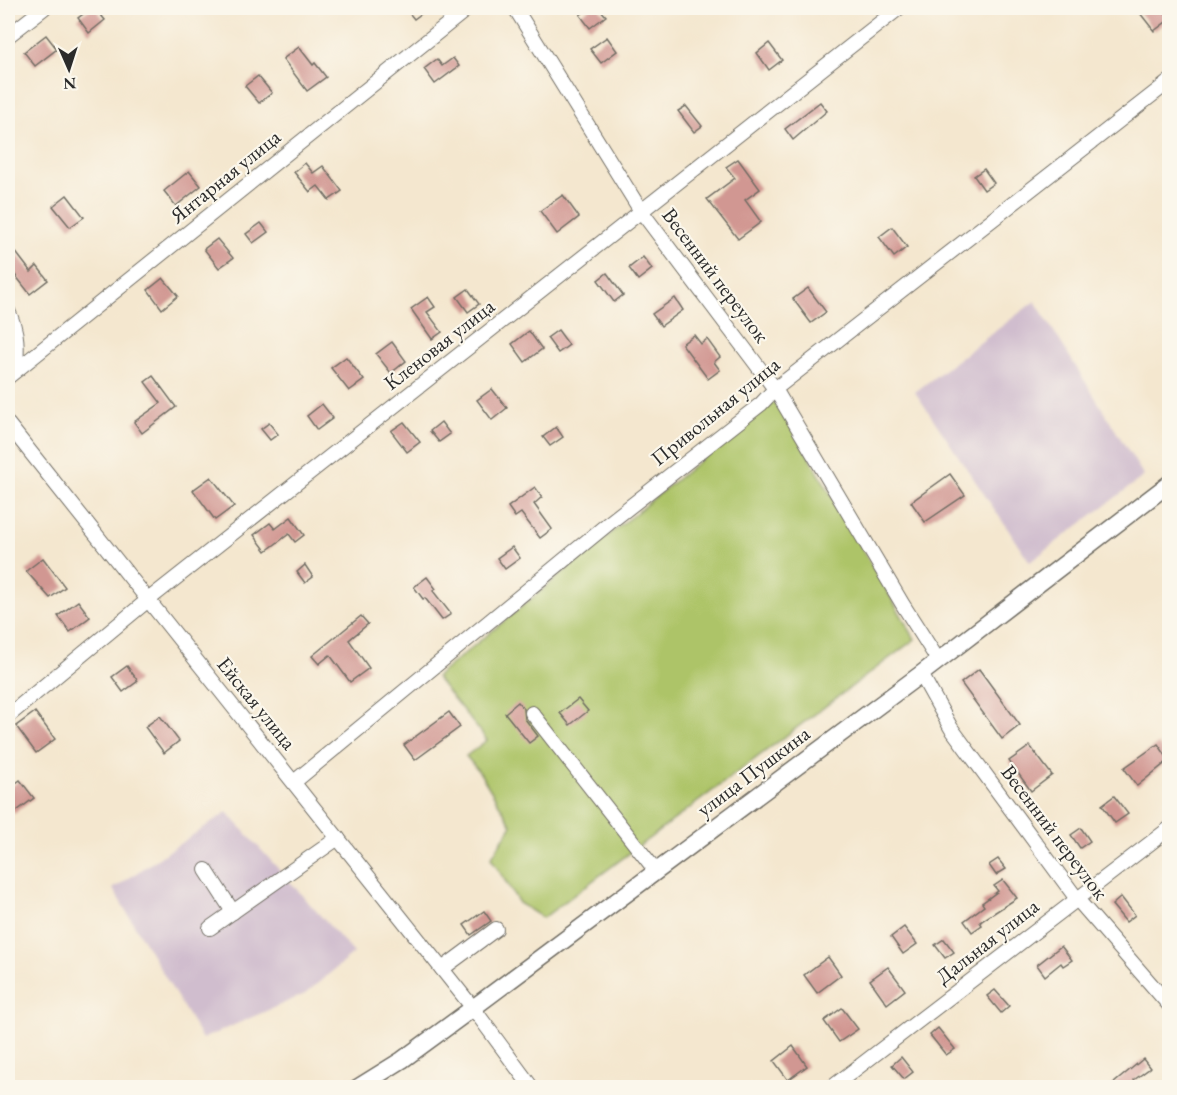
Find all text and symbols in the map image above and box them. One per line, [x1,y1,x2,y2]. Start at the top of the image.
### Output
north arrow [39,39,99,99]
text: N [63,73,77,94]
street label: Янтарная улица [163,123,286,230]
street label: Весенний переулок [656,202,776,348]
street label: Кленовая улица [378,292,500,396]
street label: Привольная улица [645,350,786,471]
street label: Ейская улица [211,651,303,755]
street label: улица Пушкина [691,719,815,822]
street label: Весенний переулок [995,759,1115,905]
street label: Дальная улица [930,892,1044,990]

